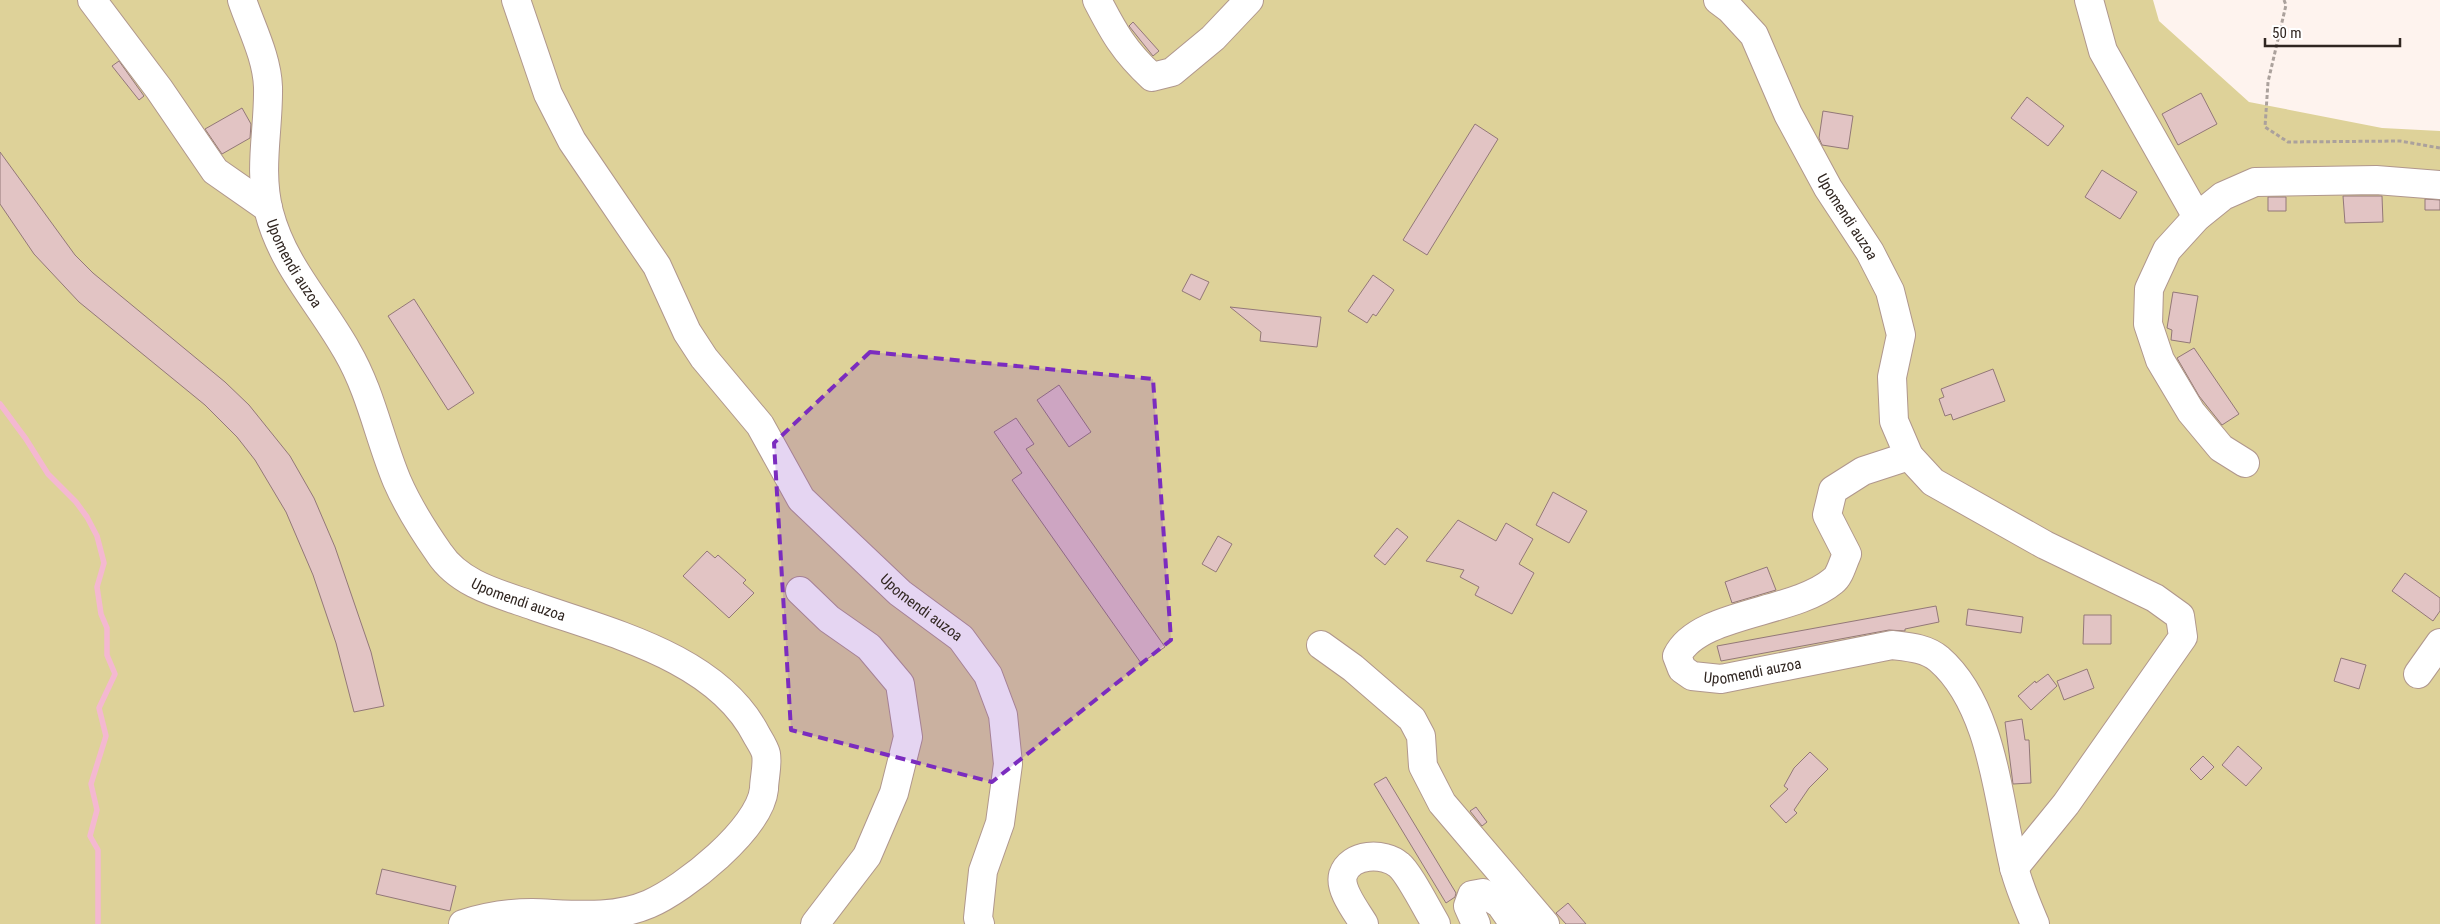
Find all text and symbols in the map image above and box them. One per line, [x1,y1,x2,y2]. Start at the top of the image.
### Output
scale bar [2265,15,2400,47]
text: 50 m [2272,24,2302,42]
street label: Upomendi auzoa [1813,171,1881,263]
street label: Upomendi auzoa [263,217,326,311]
street label: Upomendi auzoa [877,570,966,645]
street label: Upomendi auzoa [468,574,568,625]
street label: Upomendi auzoa [1703,654,1803,688]

